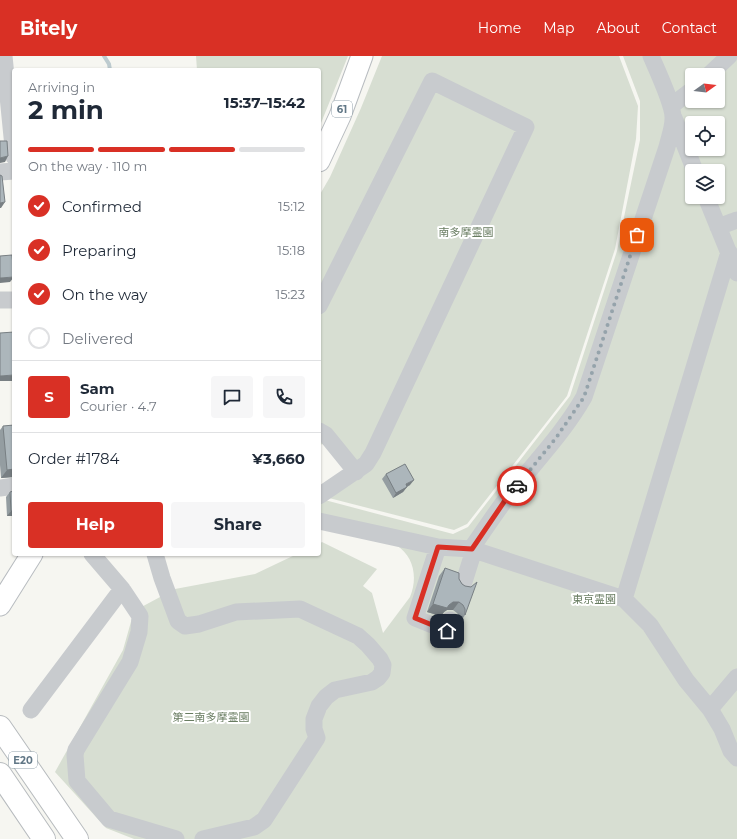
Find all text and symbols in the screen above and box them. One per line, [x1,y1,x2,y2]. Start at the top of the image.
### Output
text: Bitely [20,17,77,40]
text: Home [478,19,521,37]
text: Map [543,19,574,37]
text: About [596,19,640,37]
text: Contact [662,19,717,37]
north arrow [685,68,725,108]
map controls [685,68,725,204]
text: Arriving in [28,79,95,95]
text: 15:37–15:42 [224,93,305,112]
text: 2 min [28,94,104,126]
road number: 61 [332,101,352,117]
button: locate [685,116,725,156]
text: On the way · 110 m [28,158,147,174]
button: layers [685,164,725,204]
icon: check [28,195,50,217]
text: Confirmed [62,197,142,216]
text: 15:12 [278,198,305,214]
pin [620,218,654,252]
icon: bag [626,224,648,246]
park label: 南多摩霊園 [439,225,494,239]
icon: check [28,239,50,261]
text: Preparing [62,241,137,260]
text: 15:18 [277,242,305,258]
icon: check [28,283,50,305]
text: On the way [62,285,147,304]
text: 15:23 [275,286,305,302]
text: Delivered [62,329,134,348]
button: chat [211,376,253,418]
button: phone [263,376,305,418]
text: Sam [80,379,115,398]
text: S [44,387,54,406]
text: Courier · 4.7 [80,398,157,414]
text: Order #1784 [28,449,119,468]
text: ¥3,660 [252,449,305,468]
courier [497,466,537,506]
icon: car [506,475,528,497]
button: Help [28,502,163,548]
button: Share [171,502,305,548]
park label: 東京霊園 [572,592,616,606]
pin [430,614,464,648]
icon: home [436,620,458,642]
park label: 第二南多摩霊園 [173,710,250,724]
road number: E20 [9,752,37,768]

